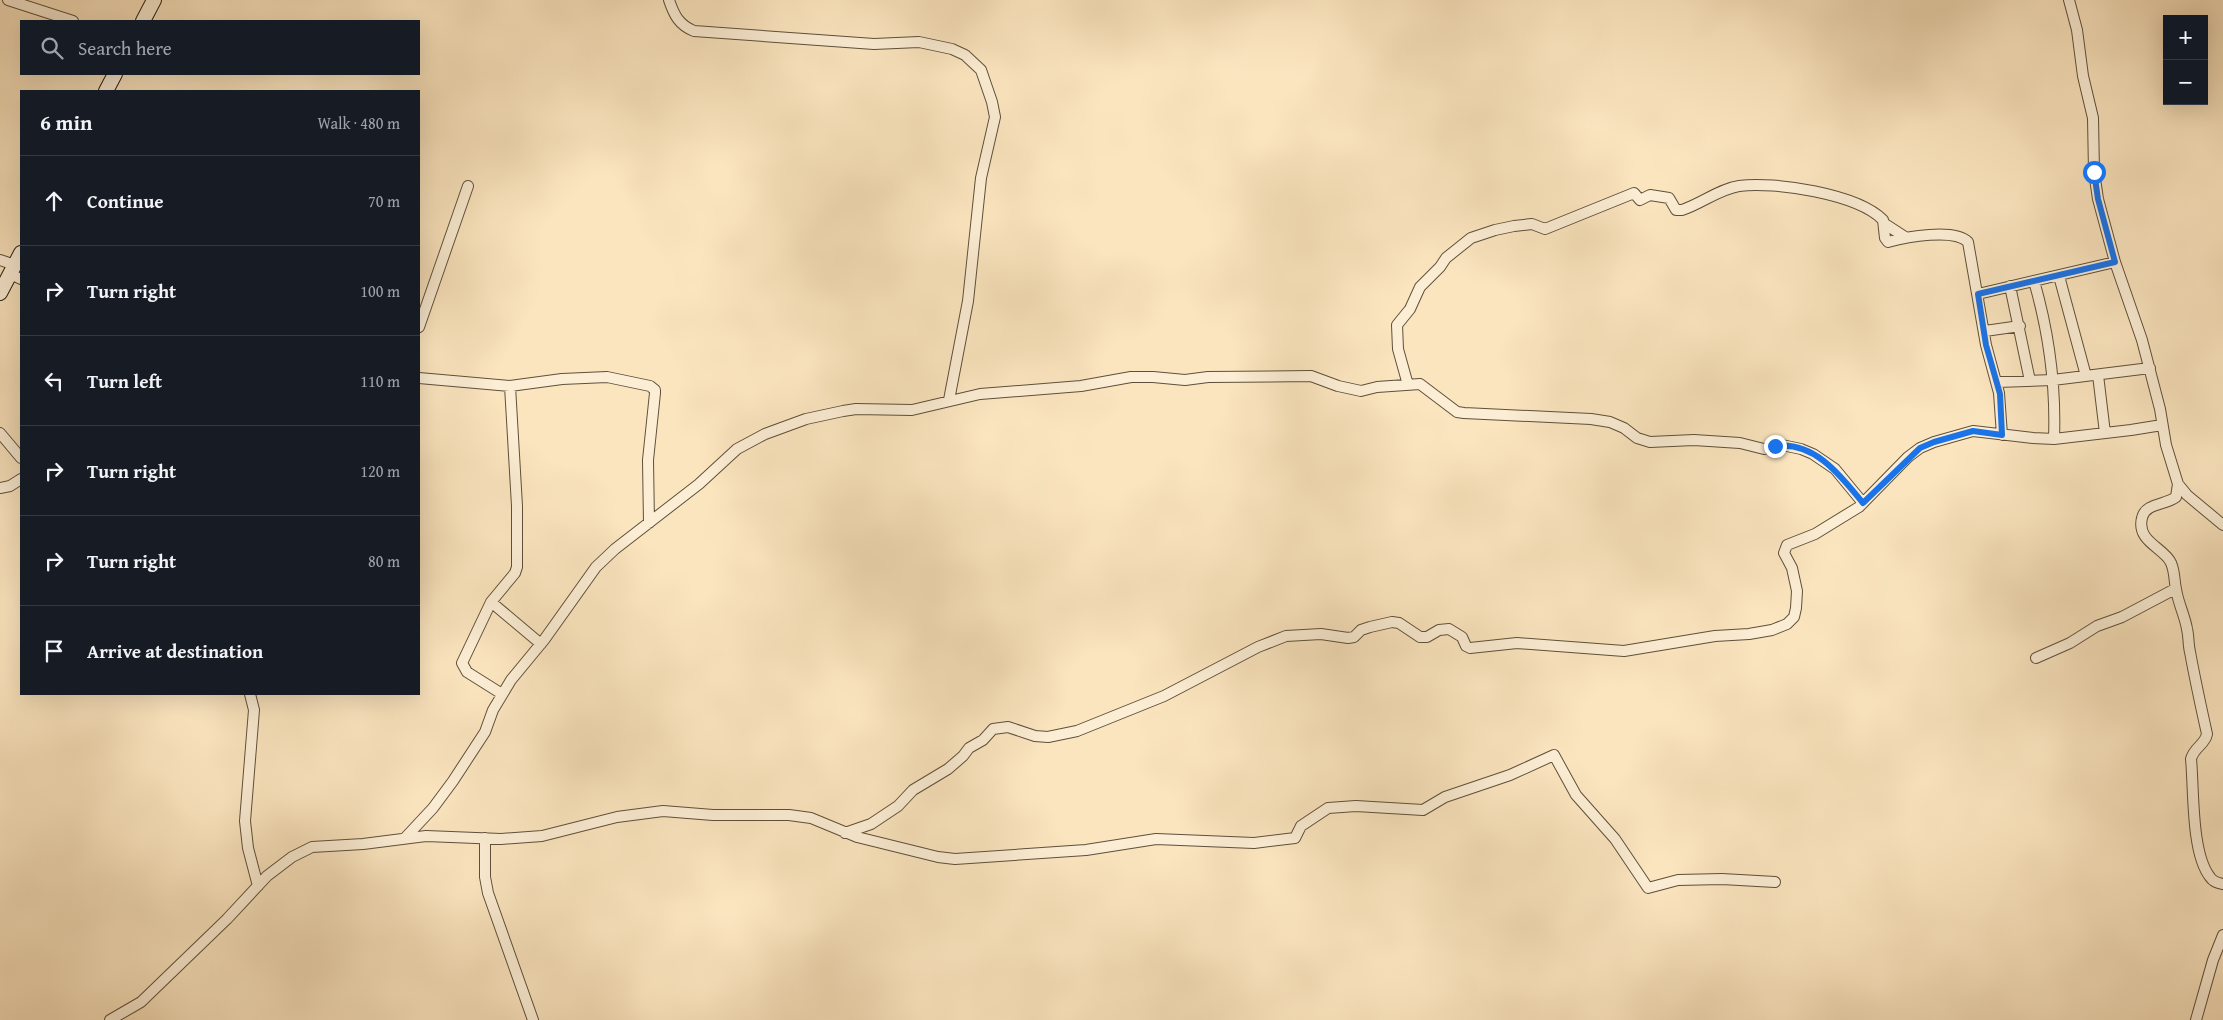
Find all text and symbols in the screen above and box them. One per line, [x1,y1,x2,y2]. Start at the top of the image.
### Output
map controls [2163,15,2208,105]
button: + [2163,15,2208,60]
search box [20,20,420,75]
icon: search [38,34,66,62]
text: Search here [78,34,172,62]
button: − [2163,60,2208,105]
text: 6 min [40,107,92,138]
text: Walk · 480 m [317,111,400,135]
route start [2083,161,2106,184]
icon: ahead [40,187,68,215]
text: Continue [87,187,164,215]
text: 70 m [368,189,400,213]
icon: right [40,277,68,305]
text: Turn right [87,277,176,305]
text: 100 m [360,279,400,303]
icon: left [40,367,68,395]
text: Turn left [87,367,162,395]
text: 110 m [360,369,400,393]
route end [1764,435,1787,458]
icon: right [40,457,68,485]
text: Turn right [87,457,176,485]
text: 120 m [360,459,400,483]
icon: right [40,547,68,575]
text: Turn right [87,547,176,575]
text: 80 m [368,549,400,573]
icon: arrive [40,637,68,665]
text: Arrive at destination [87,637,263,665]

